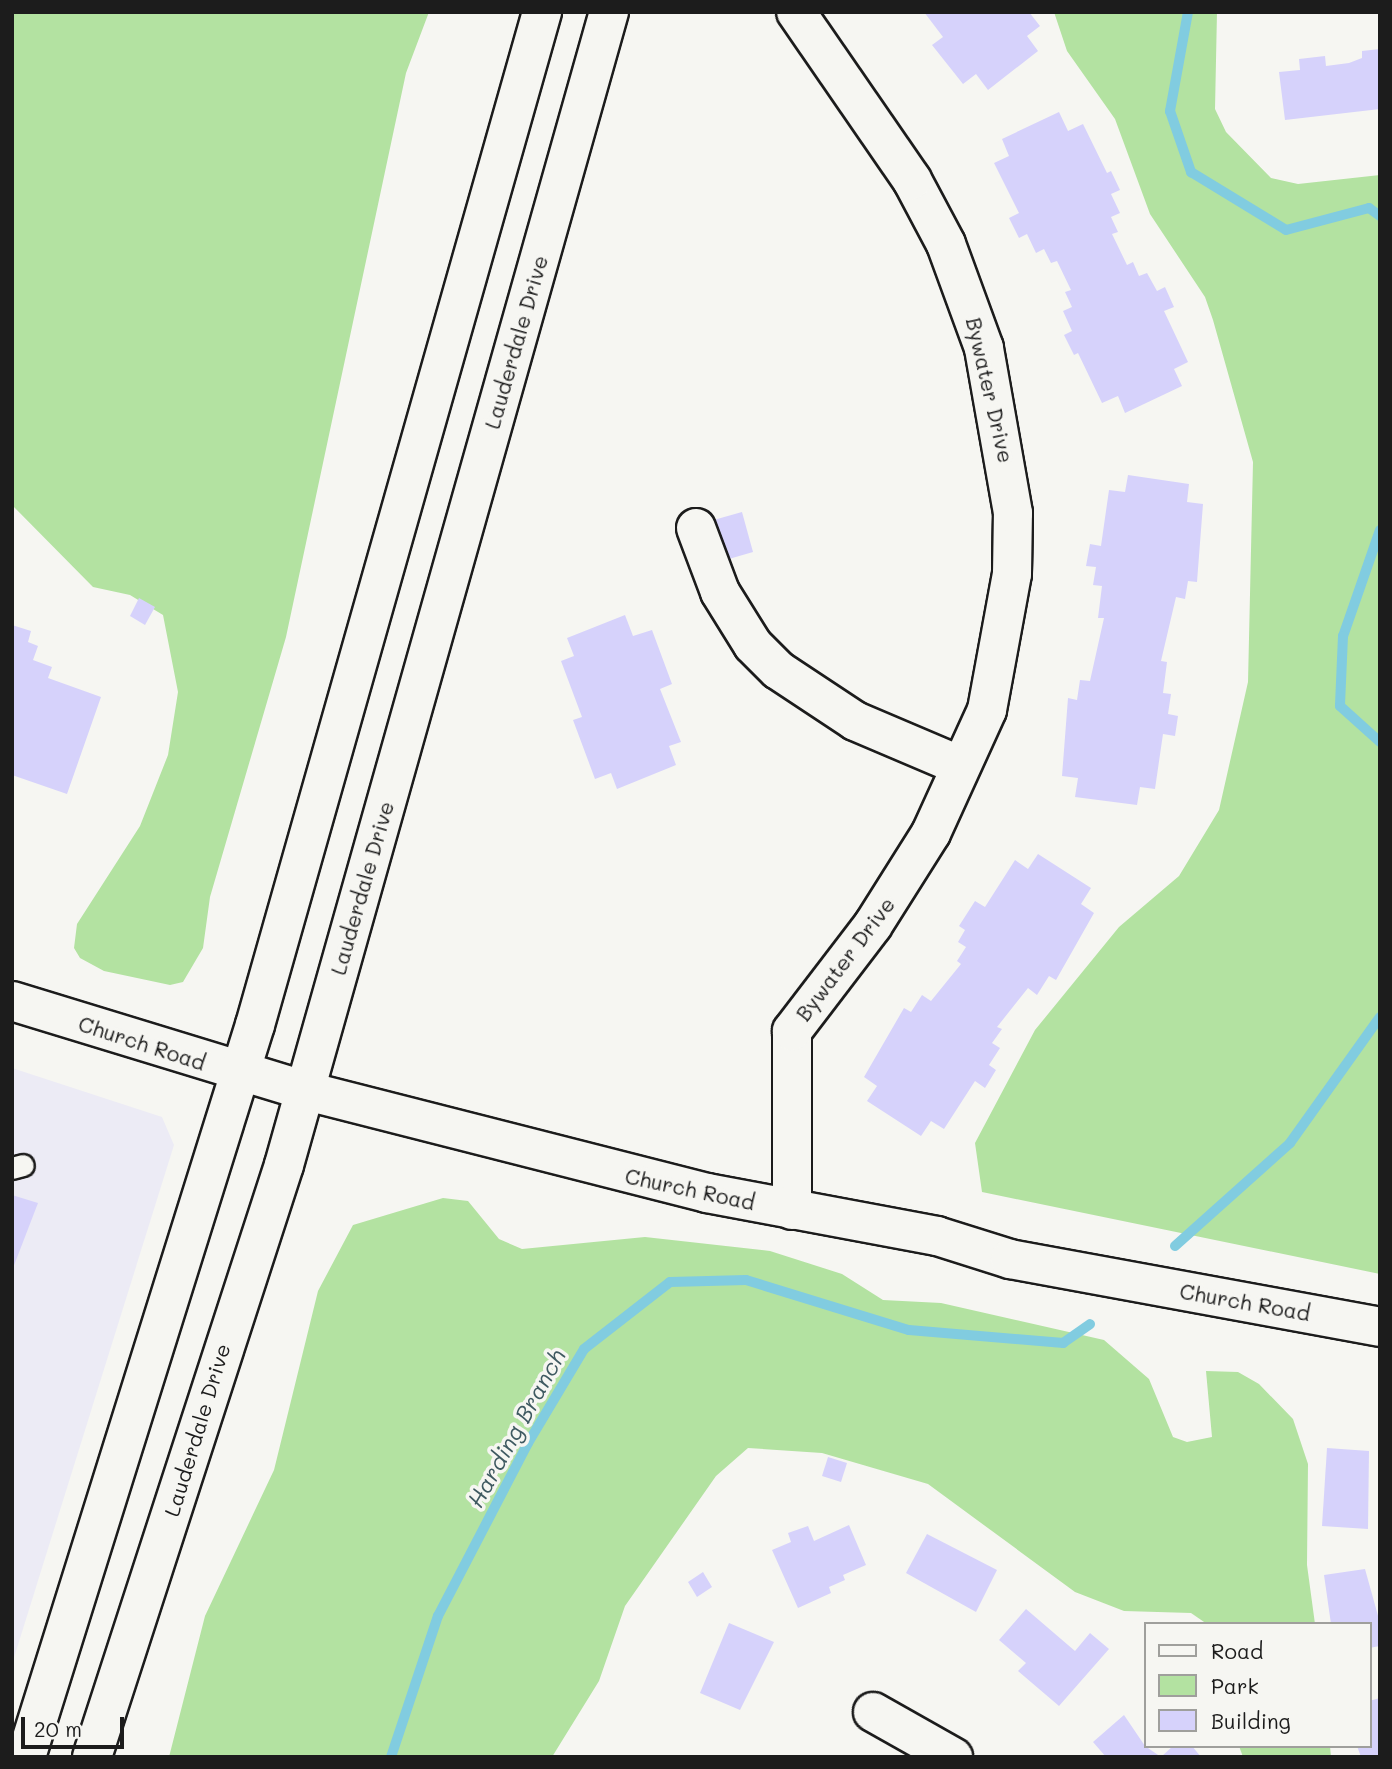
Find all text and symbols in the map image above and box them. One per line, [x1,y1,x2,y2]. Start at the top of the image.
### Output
street label: Lauderdale Drive [479,252,553,432]
street label: Bywater Drive [961,315,1019,465]
street label: Lauderdale Drive [325,798,399,978]
street label: Bywater Drive [790,892,900,1026]
street label: Church Road [75,1011,209,1075]
street label: Church Road [623,1163,757,1215]
street label: Church Road [1178,1278,1312,1326]
street label: Lauderdale Drive [159,1341,235,1519]
water label: Harding Branch [461,1344,571,1512]
legend [1144,1622,1371,1748]
text: Road [1211,1637,1263,1664]
text: Park [1211,1672,1259,1699]
scale bar [24,1702,128,1746]
text: Building [1211,1707,1291,1734]
text: 20 m [34,1715,82,1742]

